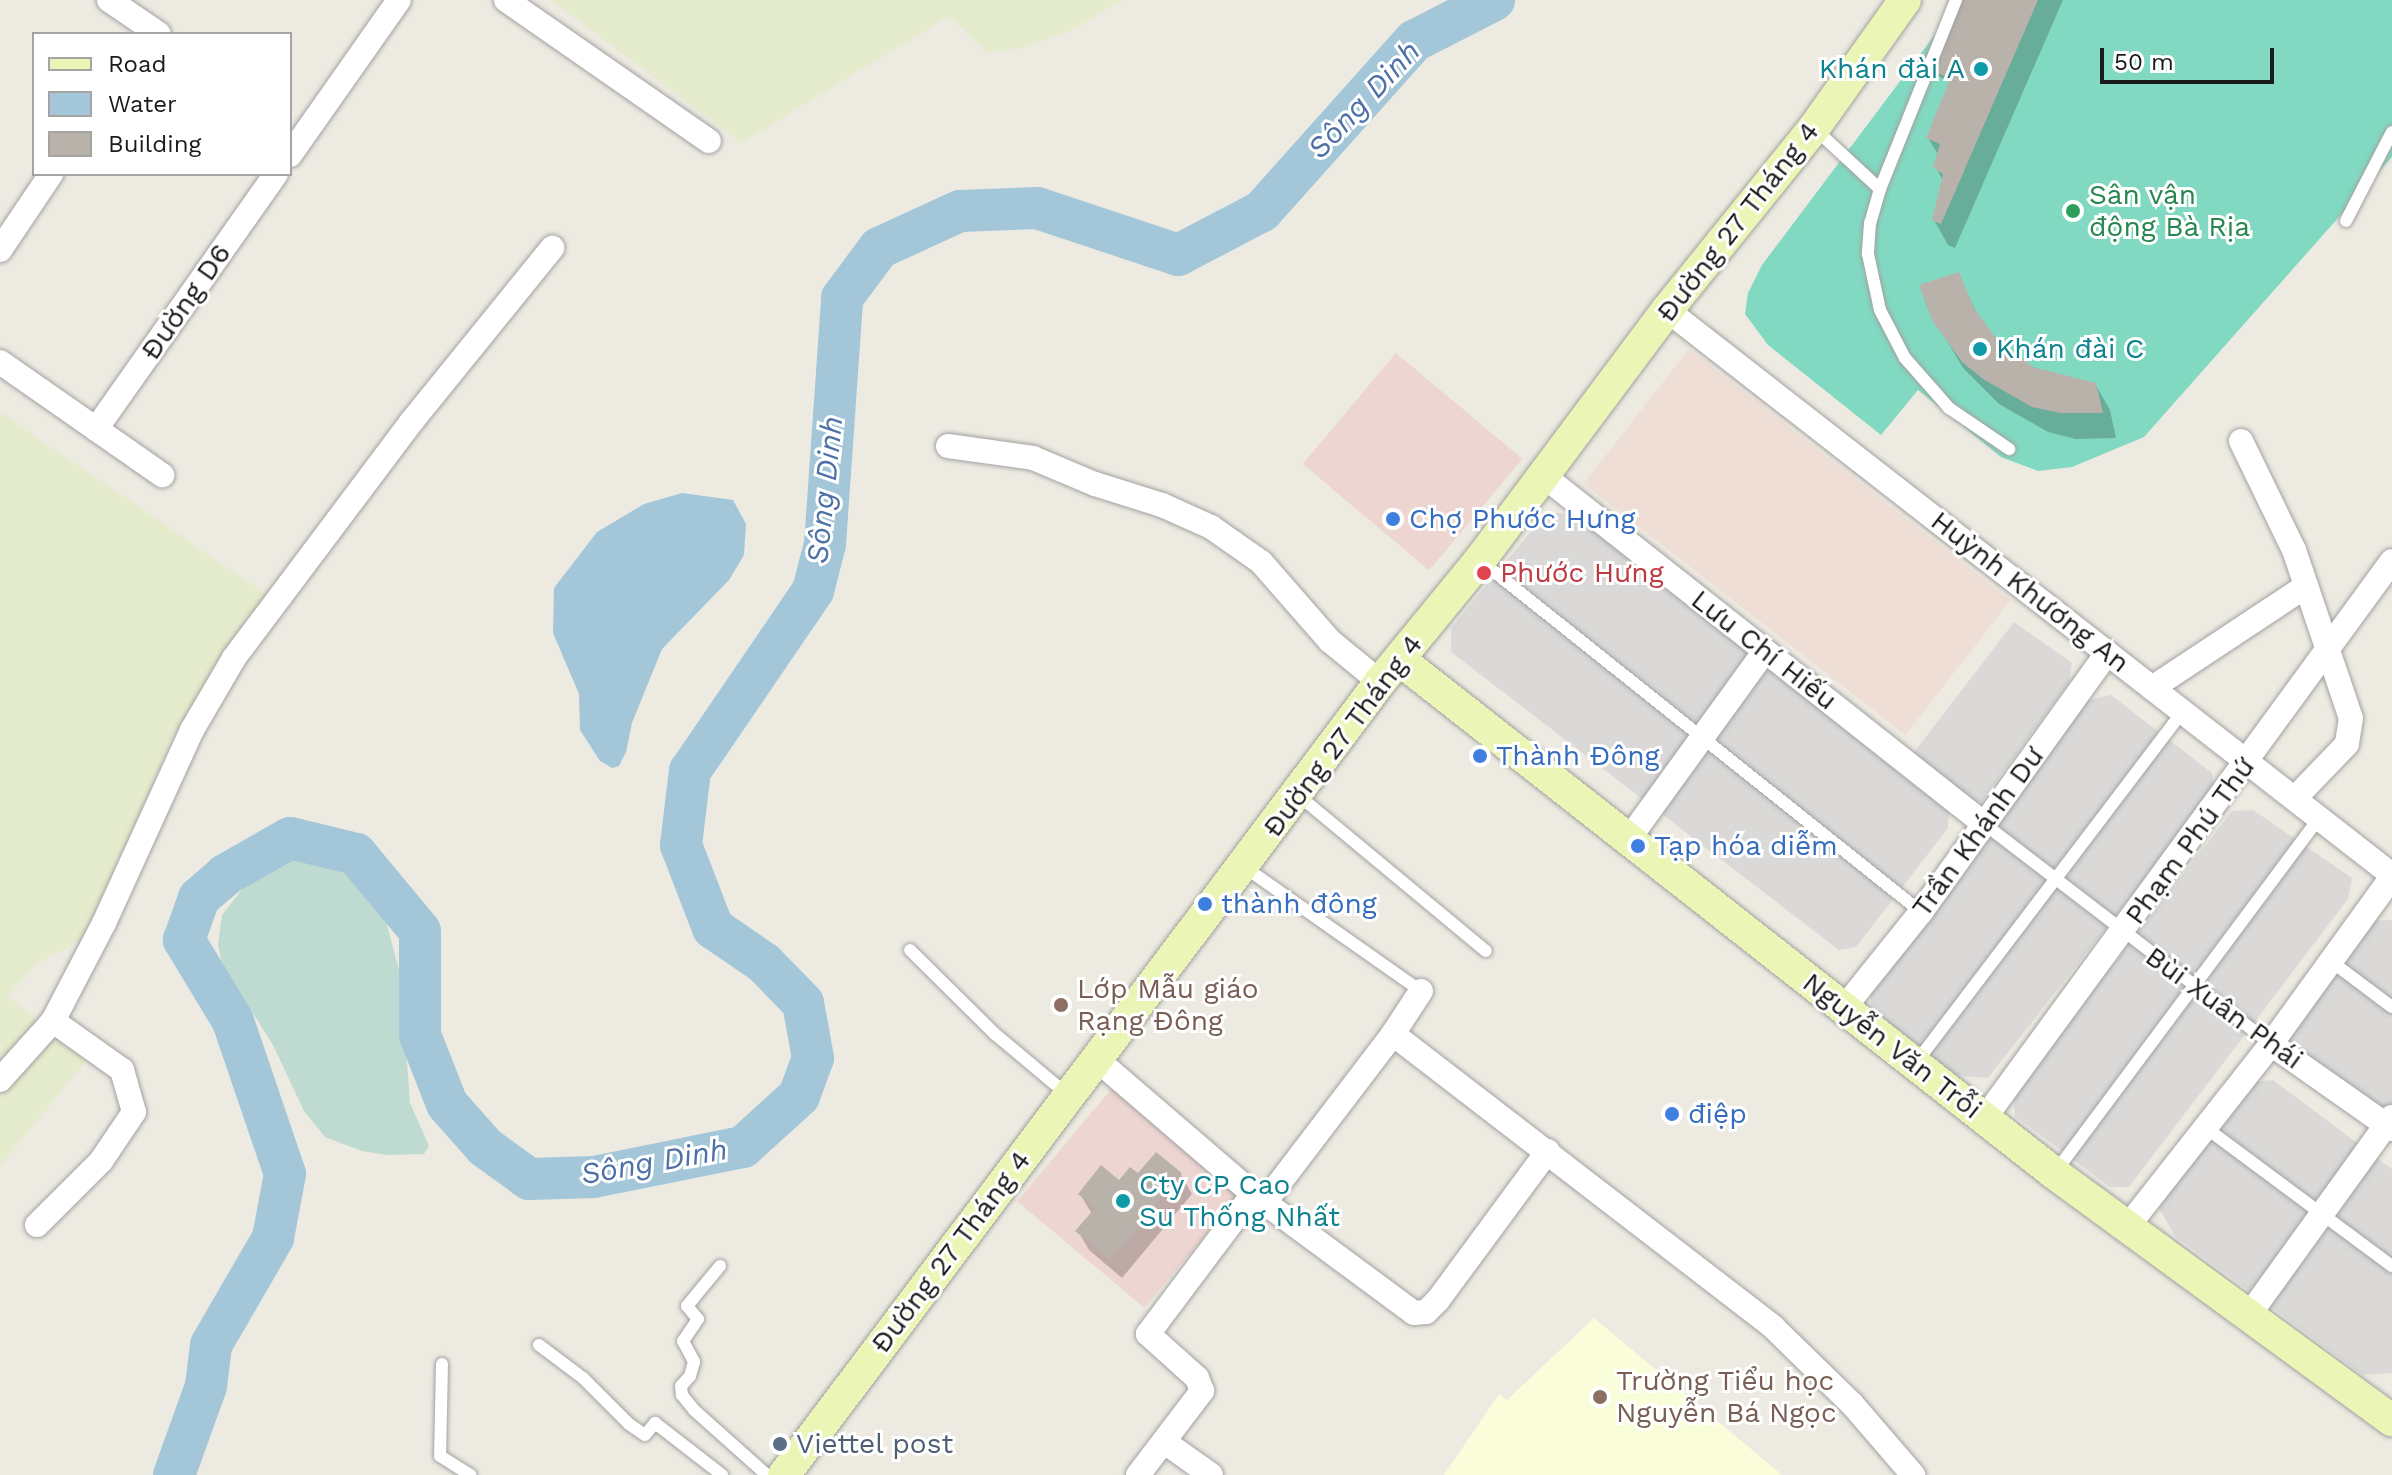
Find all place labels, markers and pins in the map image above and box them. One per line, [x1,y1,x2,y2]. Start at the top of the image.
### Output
place label: Khán đài A [1818,52,1965,86]
marker: Khán đài A [1972,60,1990,78]
place label: Sân vận động Bà Rịa [2089,178,2251,244]
marker: Sân vận động Bà Rịa [2064,202,2082,220]
place label: Khán đài C [1996,332,2144,366]
marker: Khán đài C [1971,340,1989,358]
place label: Chợ Phước Hưng [1409,502,1635,536]
marker: Chợ Phước Hưng [1384,510,1402,528]
place label: Phước Hưng [1500,556,1664,590]
marker: Phước Hưng [1475,564,1493,582]
place label: Thành Đông [1496,739,1659,773]
marker: Thành Đông [1471,747,1489,765]
place label: Tạp hóa diễm [1654,829,1838,863]
marker: Tạp hóa diễm [1629,837,1647,855]
place label: thành đông [1221,887,1377,921]
marker: thành đông [1196,895,1214,913]
place label: Lớp Mẫu giáo Rạng Đông [1077,972,1259,1038]
marker: Lớp Mẫu giáo Rạng Đông [1052,996,1070,1014]
place label: điệp [1688,1097,1747,1131]
marker: điệp [1663,1105,1681,1123]
place label: Cty CP Cao Su Thống Nhất [1139,1168,1341,1234]
marker: Cty CP Cao Su Thống Nhất [1114,1192,1132,1210]
place label: Trường Tiểu học Nguyễn Bá Ngọc [1616,1364,1837,1430]
marker: Trường Tiểu học Nguyễn Bá Ngọc [1591,1388,1609,1406]
place label: Viettel post [796,1427,954,1461]
marker: Viettel post [771,1435,789,1453]

